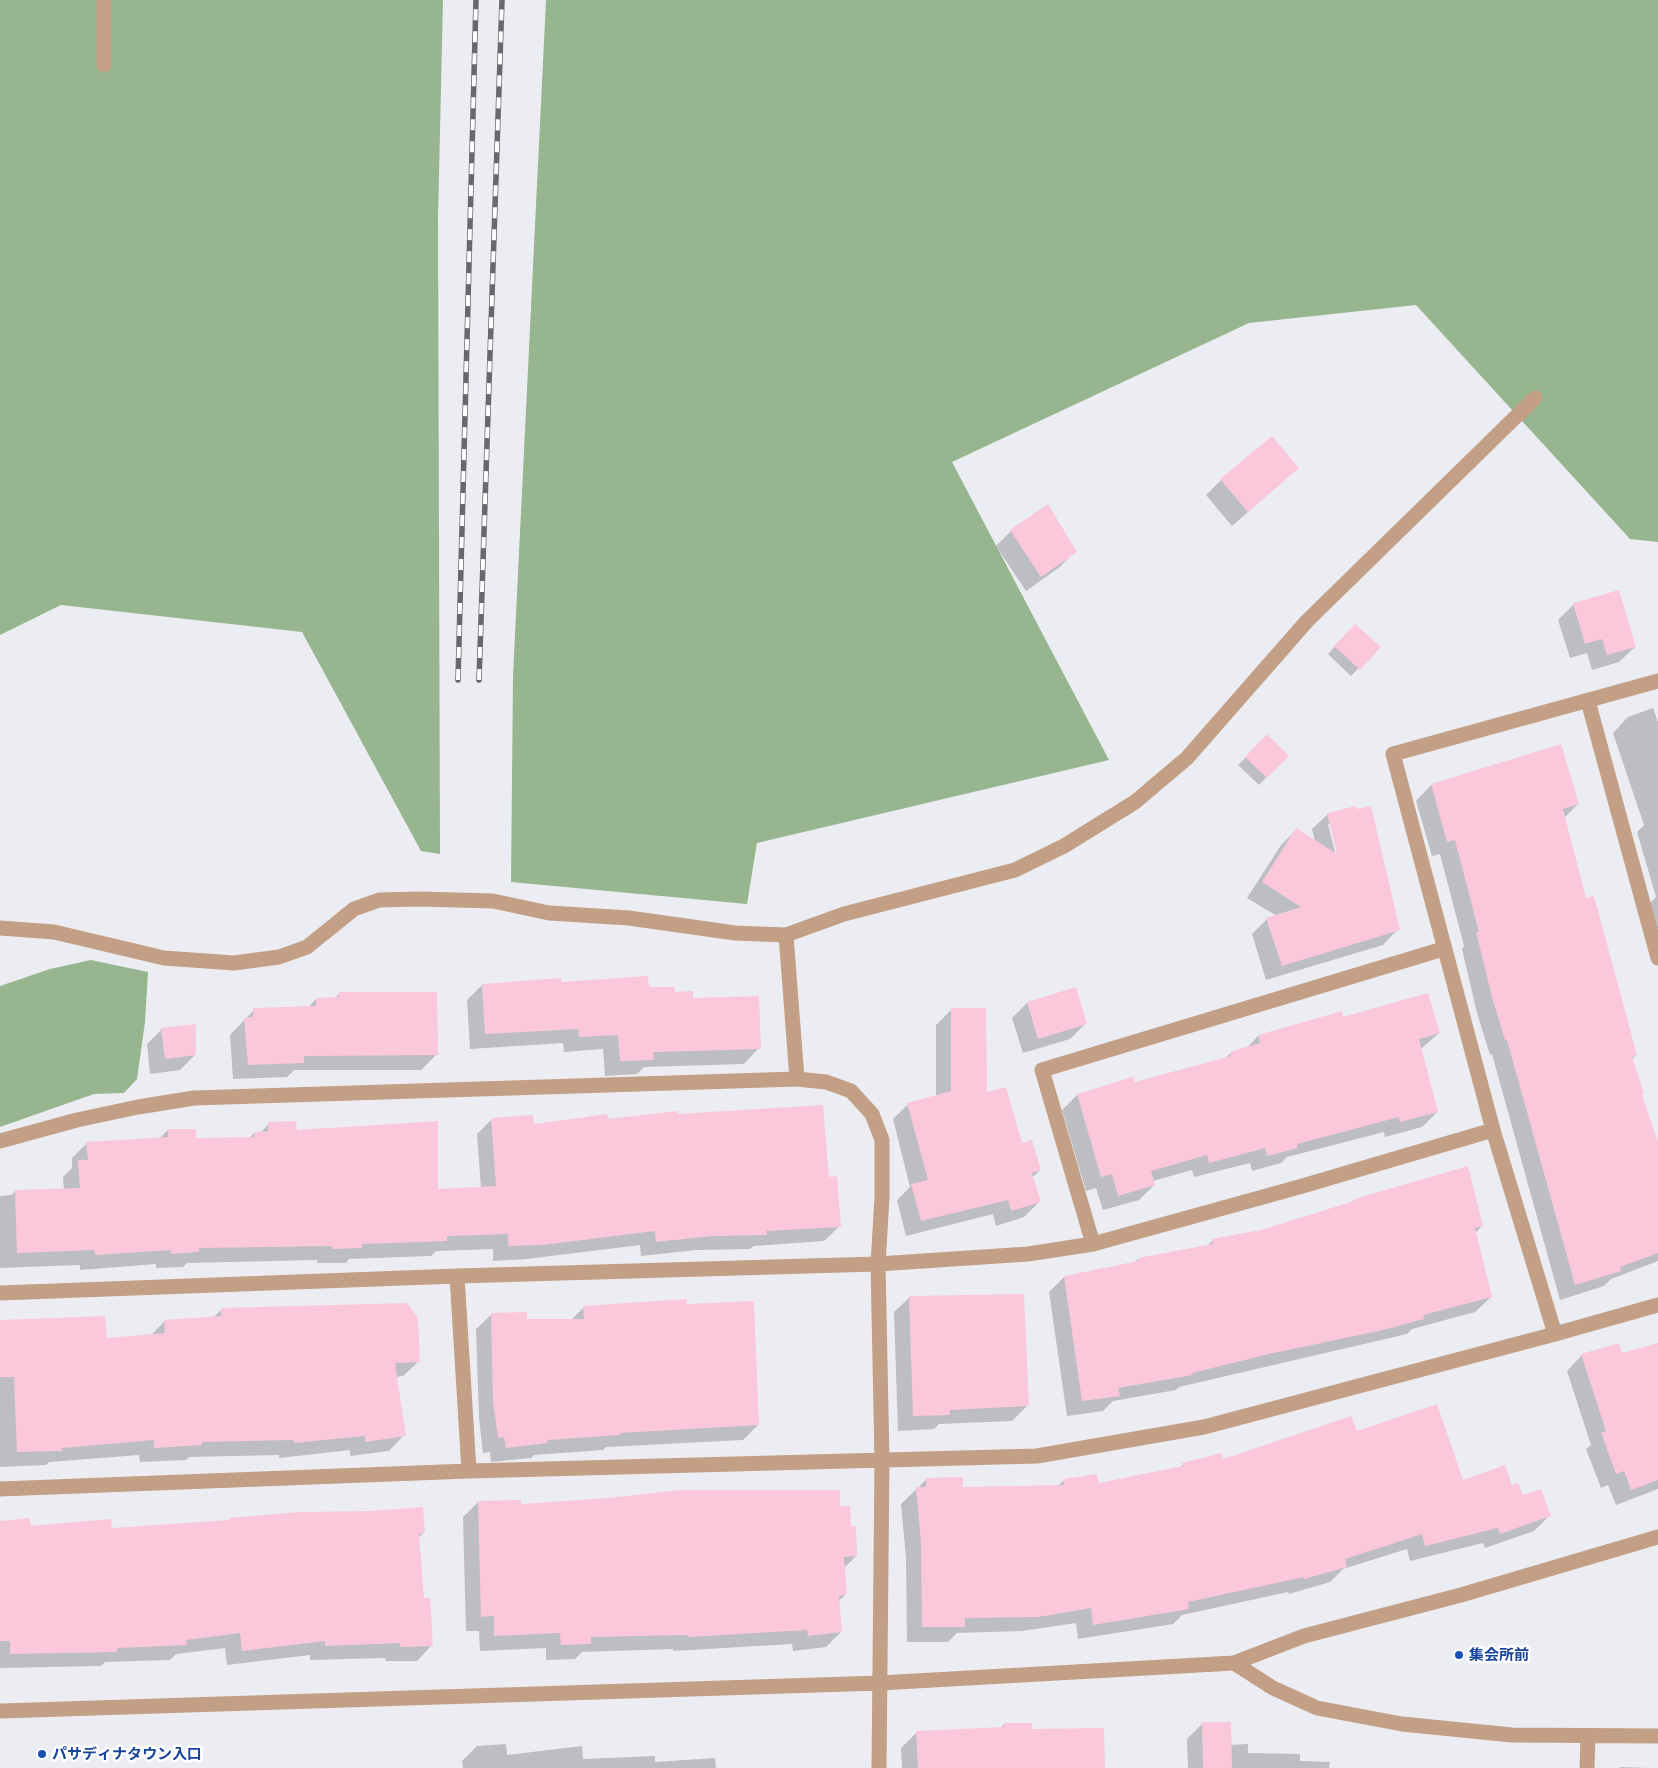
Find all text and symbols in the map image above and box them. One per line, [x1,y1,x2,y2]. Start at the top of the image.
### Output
place label: 集会所前 [1469,1646,1529,1664]
marker: 集会所前 [1453,1649,1465,1661]
place label: パサディナタウン入口 [52,1745,202,1763]
marker: パサディナタウン入口 [36,1748,48,1760]

